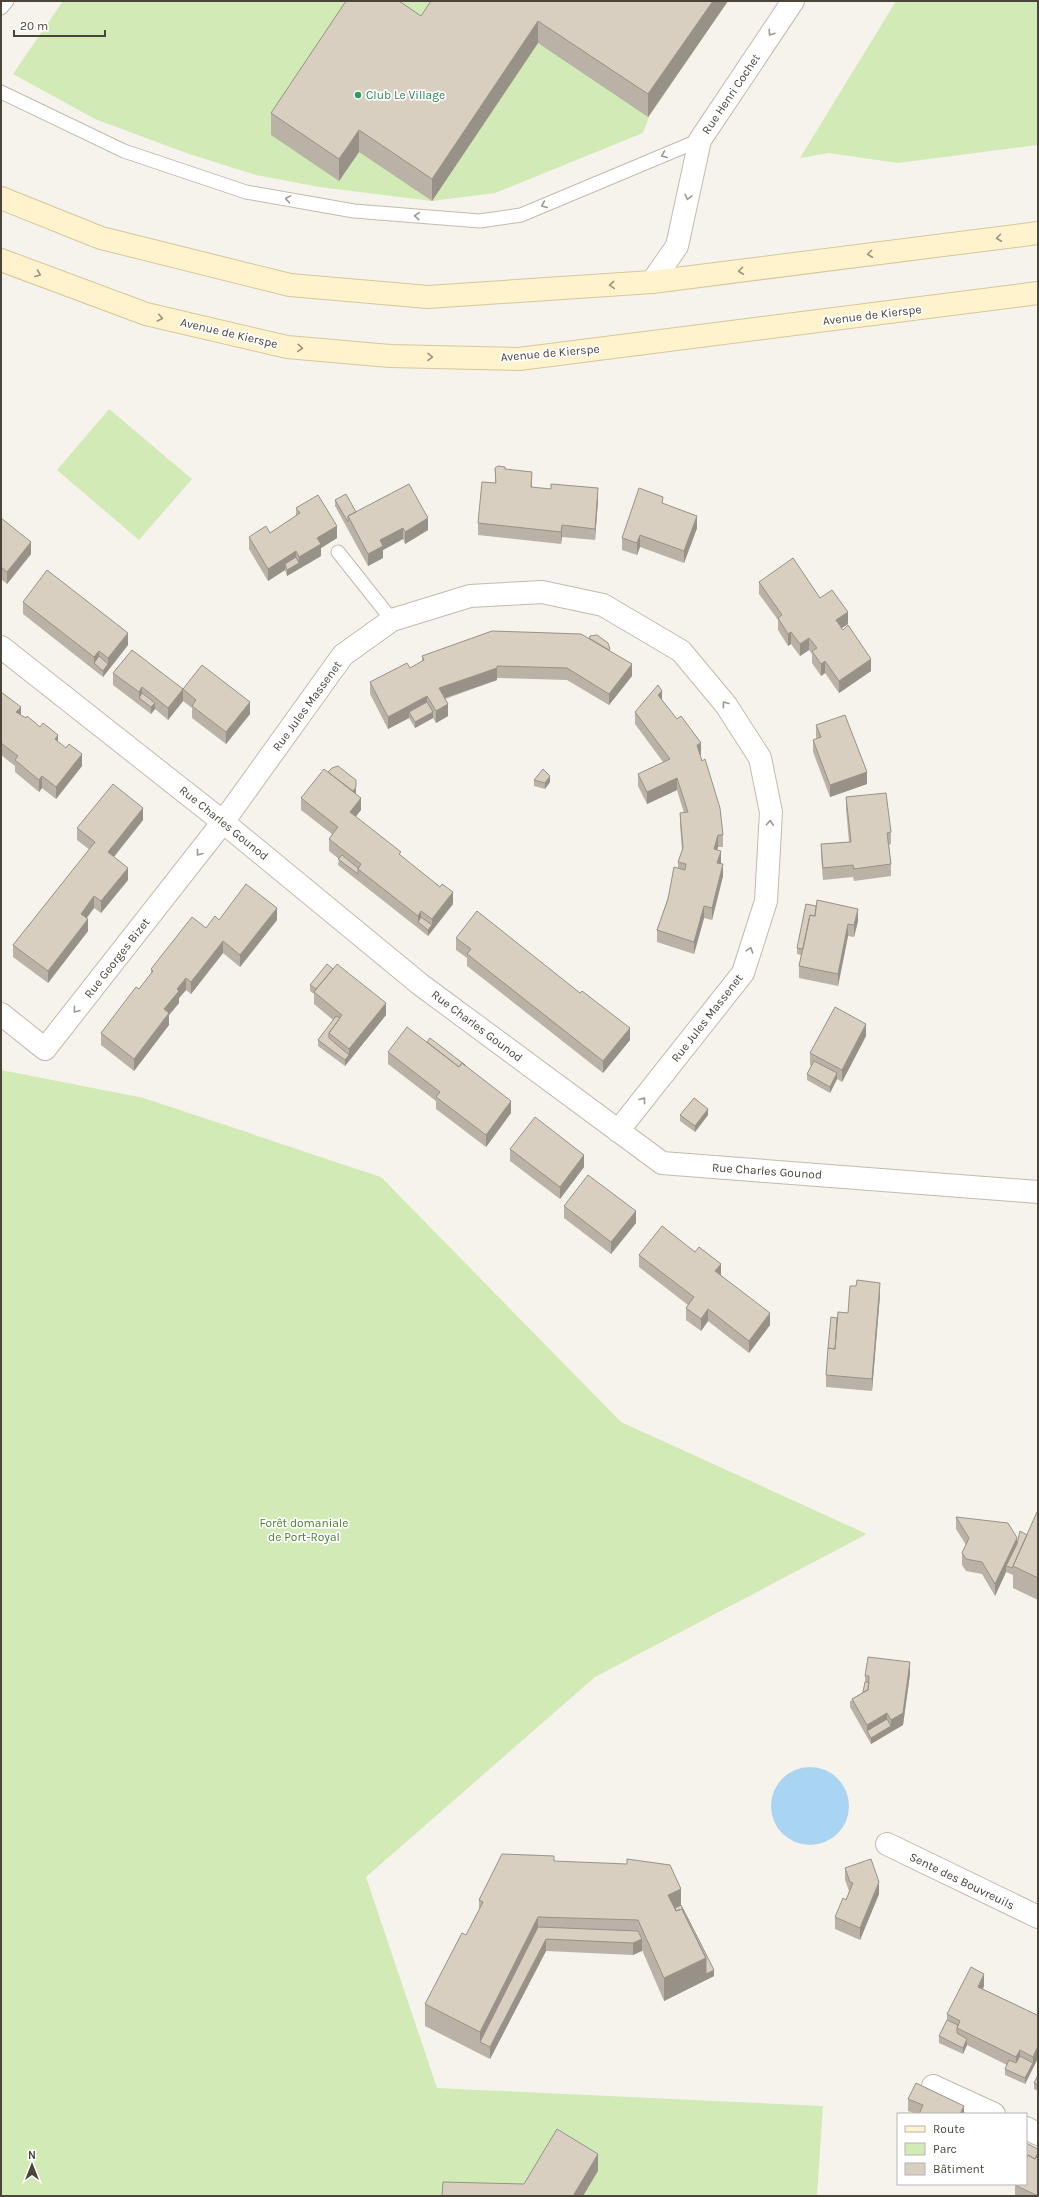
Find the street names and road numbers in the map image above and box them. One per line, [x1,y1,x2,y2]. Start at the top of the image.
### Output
street label: Rue Henri Cochet [699,51,763,137]
street label: Avenue de Kierspe [822,302,922,328]
street label: Avenue de Kierspe [179,315,279,351]
street label: Avenue de Kierspe [500,342,600,364]
street label: Rue Jules Massenet [270,658,345,754]
street label: Rue Charles Gounod [177,783,271,863]
street label: Rue Georges Bizet [81,915,153,1001]
street label: Rue Jules Massenet [668,971,746,1065]
street label: Rue Charles Gounod [429,987,525,1065]
street label: Rue Charles Gounod [711,1160,823,1182]
street label: Sente des Bouvreuils [907,1850,1017,1912]

